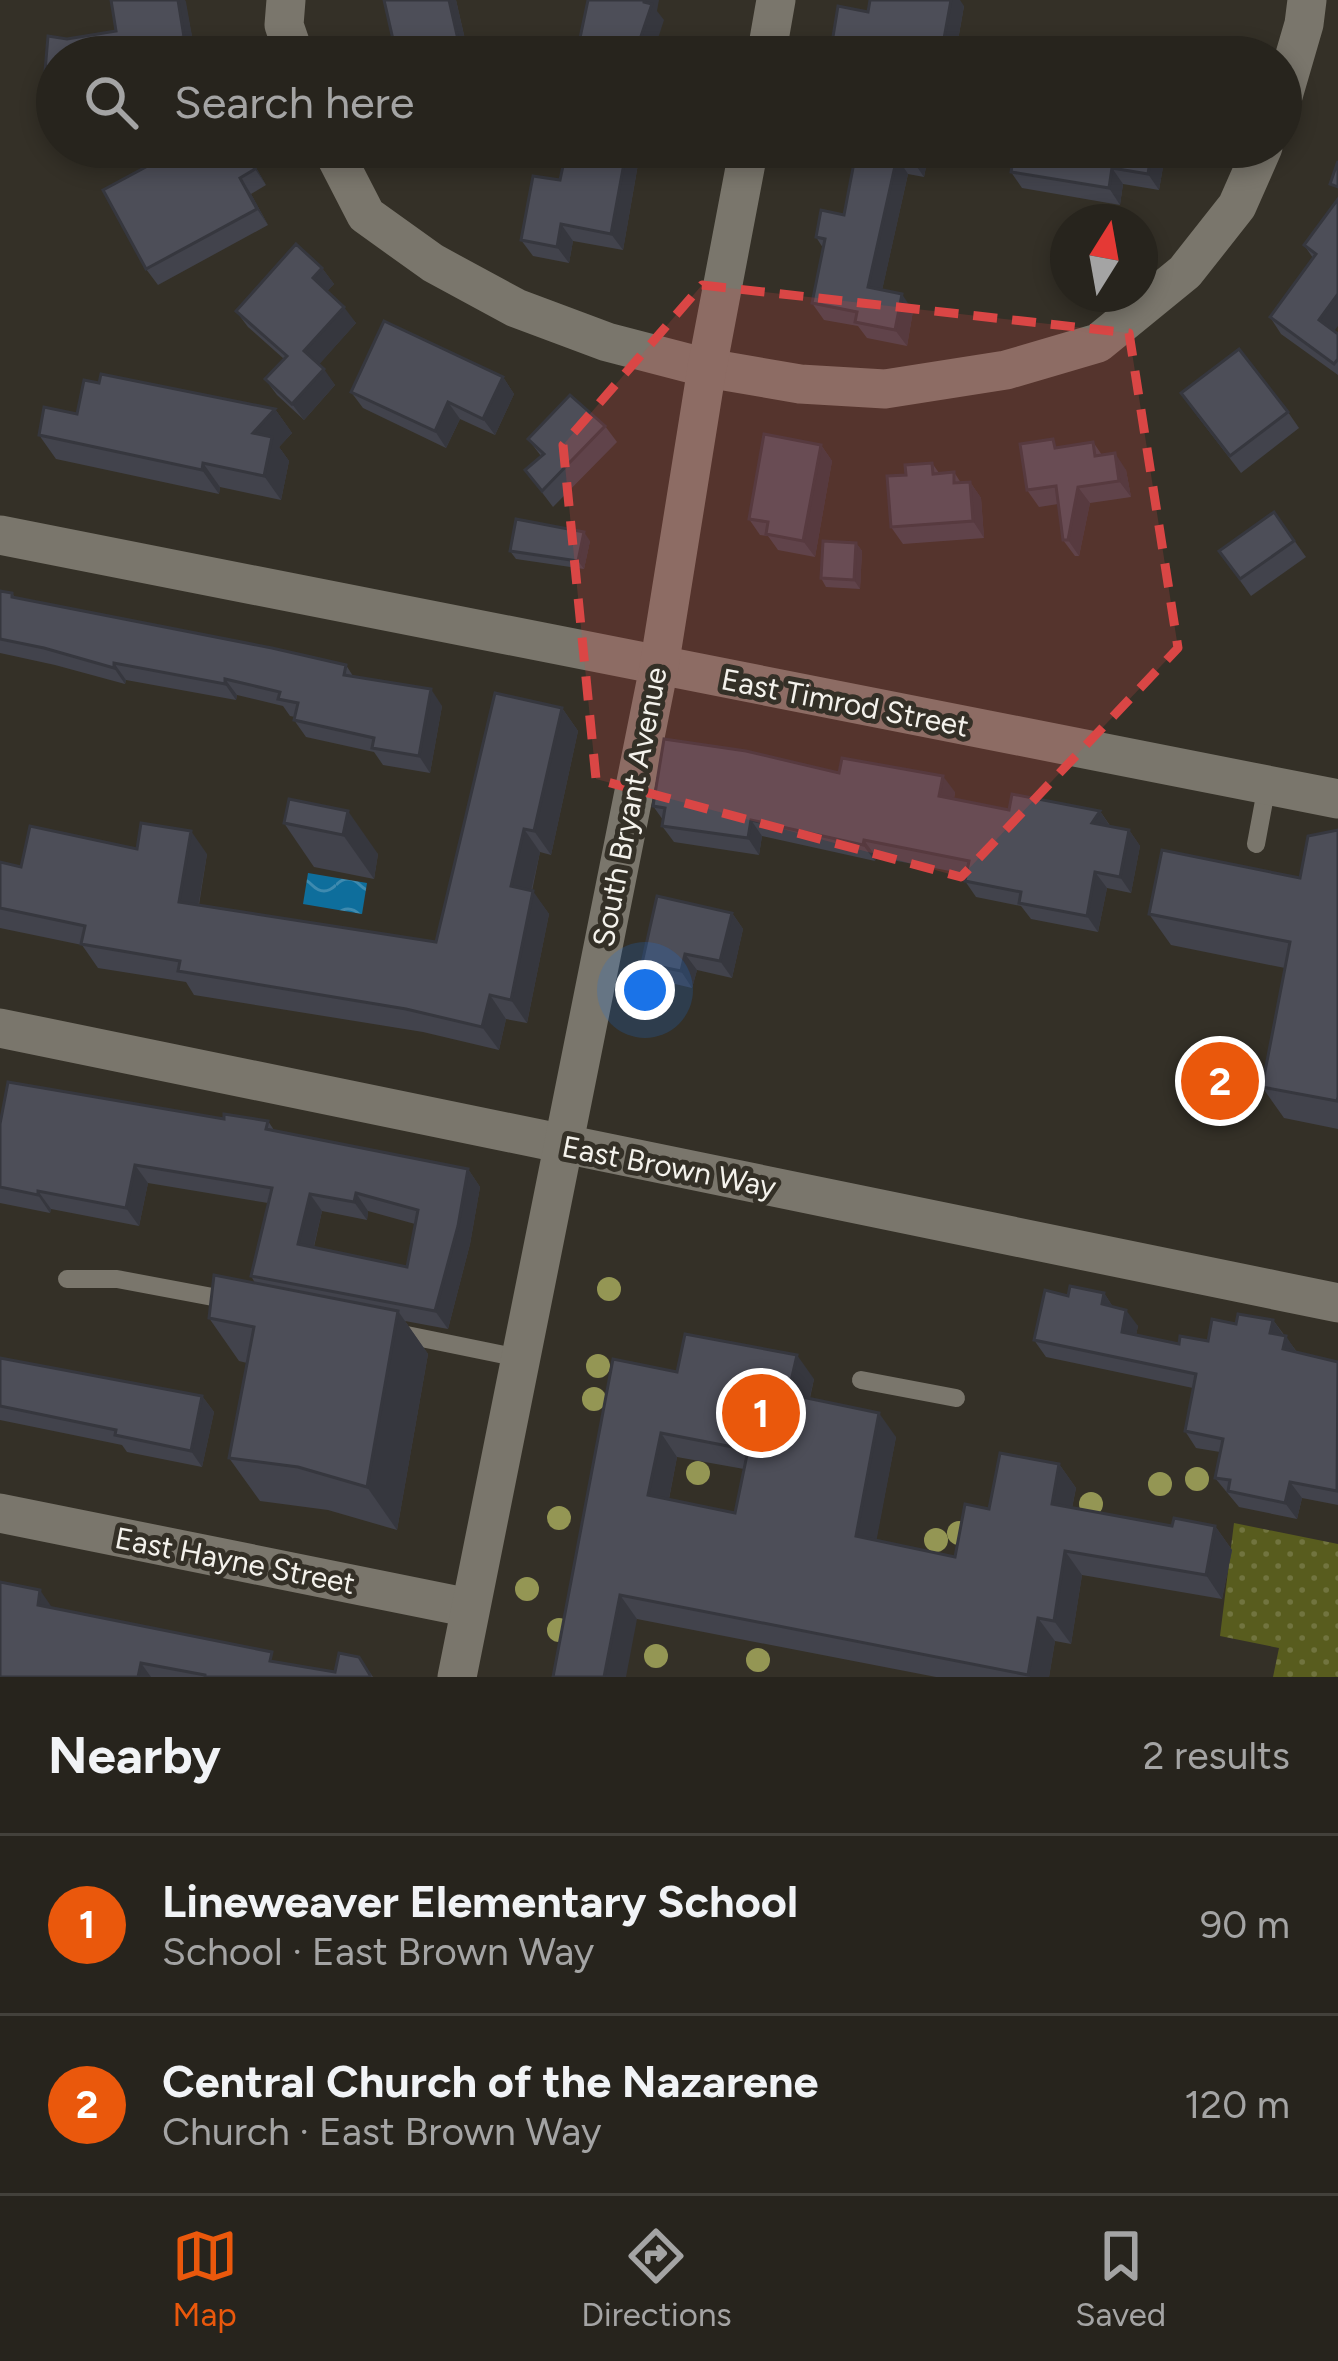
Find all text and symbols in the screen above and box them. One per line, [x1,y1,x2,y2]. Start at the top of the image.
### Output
search box [36,36,1302,168]
icon: search [78,69,144,135]
text: Search here [174,75,414,129]
north arrow [1050,204,1158,312]
street label: East Timrod Street [718,660,972,745]
street label: South Bryant Avenue [584,664,675,950]
your location [615,960,675,1020]
pin: 2 [1181,1036,1259,1126]
street label: East Brown Way [559,1128,780,1205]
pin: 1 [722,1368,800,1458]
street label: East Hayne Street [112,1519,358,1602]
text: Nearby [48,1725,221,1786]
text: 2 results [1143,1732,1290,1779]
text: Lineweaver Elementary School [162,1874,798,1928]
text: 1 [79,1901,95,1948]
text: 90 m [1200,1901,1290,1948]
text: School · East Brown Way [162,1928,594,1975]
text: Central Church of the Nazarene [162,2054,818,2108]
text: 2 [76,2081,98,2128]
text: 120 m [1184,2081,1290,2128]
text: Church · East Brown Way [162,2108,601,2155]
tab: Map [172,2223,238,2334]
tab: Directions [581,2223,732,2334]
tab: Saved [1075,2223,1166,2334]

